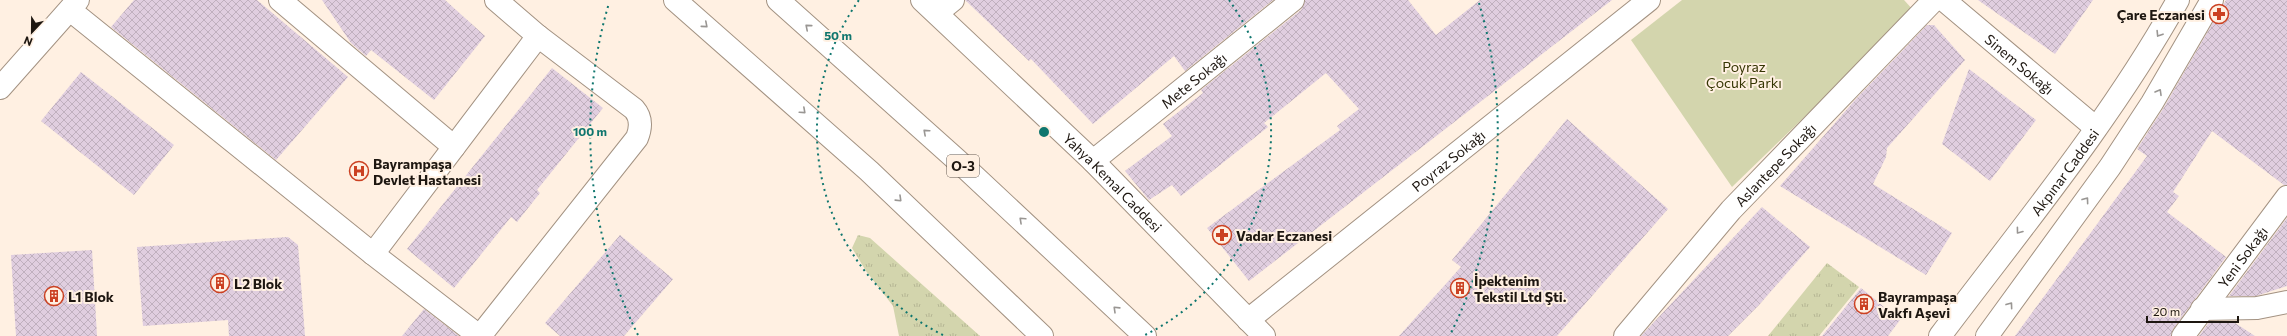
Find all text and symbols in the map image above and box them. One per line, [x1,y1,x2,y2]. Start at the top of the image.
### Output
pharmacy icon: Çare Eczanesi [2208,3,2230,25]
place label: Çare Eczanesi [2117,6,2205,23]
north arrow [12,12,52,52]
one-way arrow [700,21,708,28]
one-way arrow [805,24,813,31]
text: 50 m [824,28,852,42]
street label: Sinem Sokağı [1982,30,2058,98]
one-way arrow [2156,30,2163,37]
text: N [22,34,34,49]
street label: Mete Sokağı [1157,49,1230,112]
park label: Poyraz Çocuk Parkı [1706,58,1782,91]
one-way arrow [2154,89,2161,96]
one-way arrow [798,106,805,113]
street label: Aslantepe Sokağı [1731,119,1819,210]
text: 100 m [573,124,607,138]
centre of rings [1037,125,1051,139]
street label: Akpınar Caddesi [2027,125,2102,219]
street label: Poyraz Sokağı [1408,126,1488,195]
one-way arrow [923,129,931,137]
street label: Yahya Kemal Caddesi [1060,129,1166,235]
place label: Bayrampaşa Devlet Hastanesi [373,155,481,188]
road number: O-3 [947,155,979,177]
hospital icon: Bayrampaşa Devlet Hastanesi [348,160,370,182]
one-way arrow [894,194,902,201]
one-way arrow [2081,197,2088,204]
one-way arrow [1019,217,1027,225]
street label: Yeni Sokağı [2214,223,2271,291]
pharmacy icon: Vadar Eczanesi [1211,224,1233,246]
place label: Vadar Eczanesi [1236,227,1332,244]
one-way arrow [2017,227,2024,234]
building icon: L2 Blok [209,272,231,294]
place label: İpektenim Tekstil Ltd Şti. [1474,272,1567,305]
place label: L2 Blok [234,275,282,292]
building icon: İpektenim Tekstil Ltd Şti. [1449,277,1471,299]
building icon: L1 Blok [43,285,65,307]
place label: L1 Blok [68,288,114,305]
place label: Bayrampaşa Vakfı Aşevi [1878,288,1957,321]
building icon: Bayrampaşa Vakfı Aşevi [1853,293,1875,315]
scale bar [2147,298,2238,324]
one-way arrow [2005,302,2012,309]
text: 20 m [2153,304,2180,318]
one-way arrow [1113,306,1121,314]

